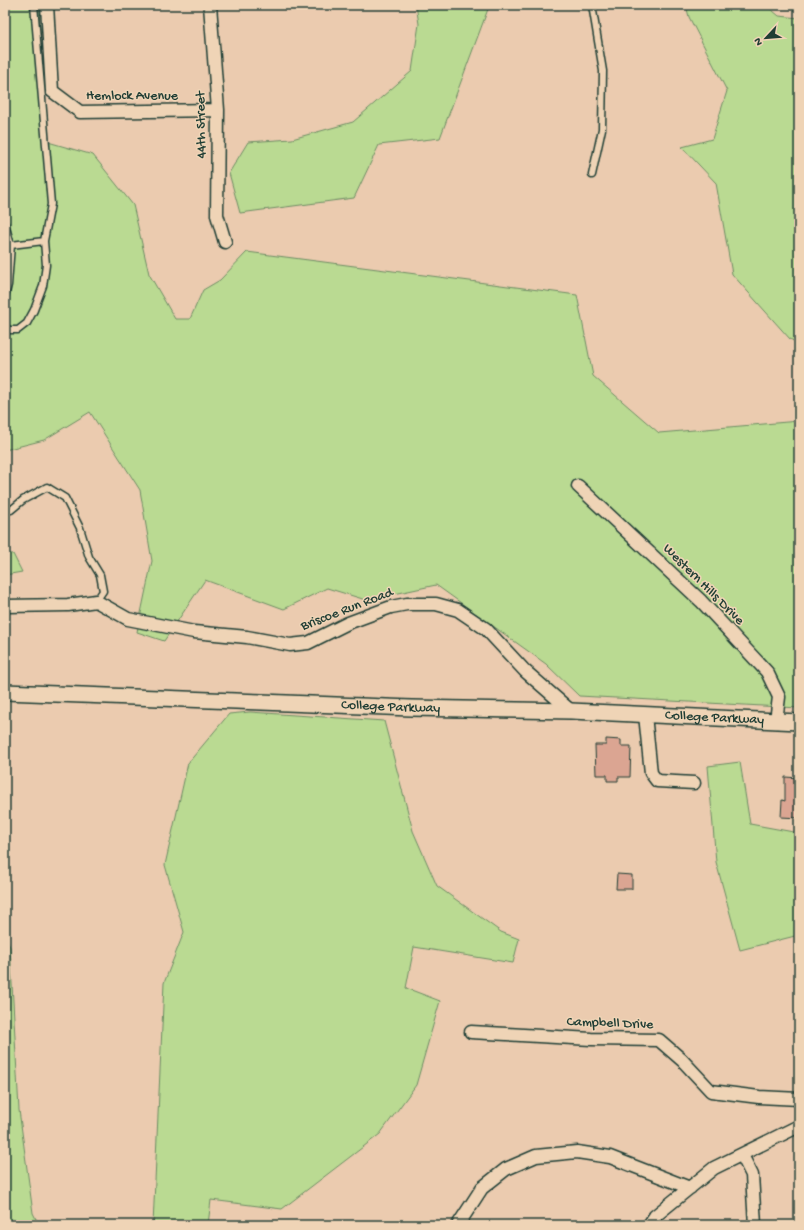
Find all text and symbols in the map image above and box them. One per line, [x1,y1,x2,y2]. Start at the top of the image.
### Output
north arrow [746,18,786,58]
text: N [752,36,766,47]
street label: Hemlock Avenue [86,88,179,105]
street label: 44th Street [193,90,211,159]
street label: Western Hills Drive [659,541,748,630]
street label: Briscoe Run Road [298,584,397,636]
street label: College Parkway [341,697,440,717]
street label: College Parkway [665,707,764,729]
street label: Campbell Drive [566,1014,654,1034]

